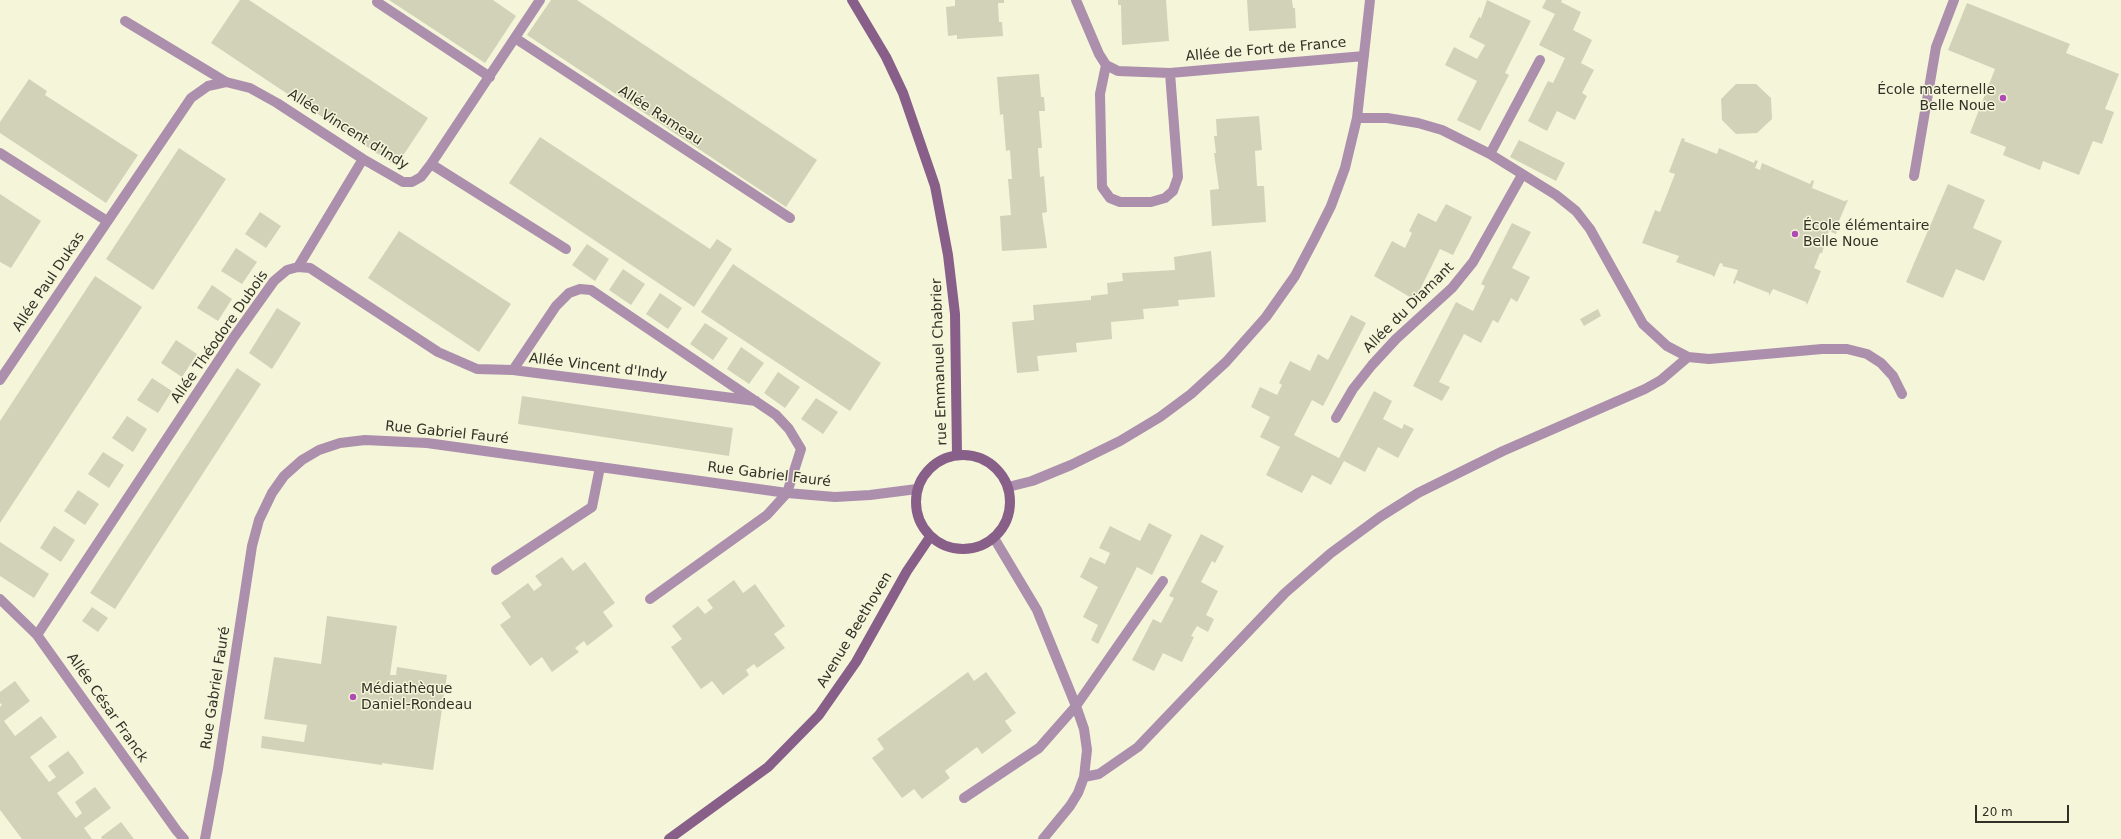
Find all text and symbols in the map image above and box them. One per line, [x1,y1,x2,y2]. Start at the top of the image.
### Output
street label: Allée de Fort de France [1185,35,1347,65]
place label: École maternelle Belle Noue [1877,82,1995,114]
street label: Allée Rameau [615,83,705,149]
street label: Allée Vincent d'Indy [285,86,411,174]
marker: École maternelle Belle Noue [1998,93,2008,103]
place label: École élémentaire Belle Noue [1803,218,1929,250]
street label: Allée Paul Dukas [10,229,88,335]
marker: École élémentaire Belle Noue [1790,229,1800,239]
street label: Allée du Diamant [1360,259,1458,357]
street label: Allée Théodore Dubois [168,268,272,406]
street label: rue Emmanuel Chabrier [929,278,951,446]
street label: Allée Vincent d'Indy [528,350,668,384]
street label: Rue Gabriel Fauré [384,418,510,448]
street label: Rue Gabriel Fauré [706,459,832,491]
street label: Avenue Beethoven [814,569,896,691]
street label: Rue Gabriel Fauré [198,625,234,751]
street label: Allée César Franck [63,650,151,766]
place label: Médiathèque Daniel-Rondeau [361,681,472,714]
marker: Médiathèque Daniel-Rondeau [348,692,358,702]
scale bar [1977,797,2071,823]
text: 20 m [1982,805,2013,819]

